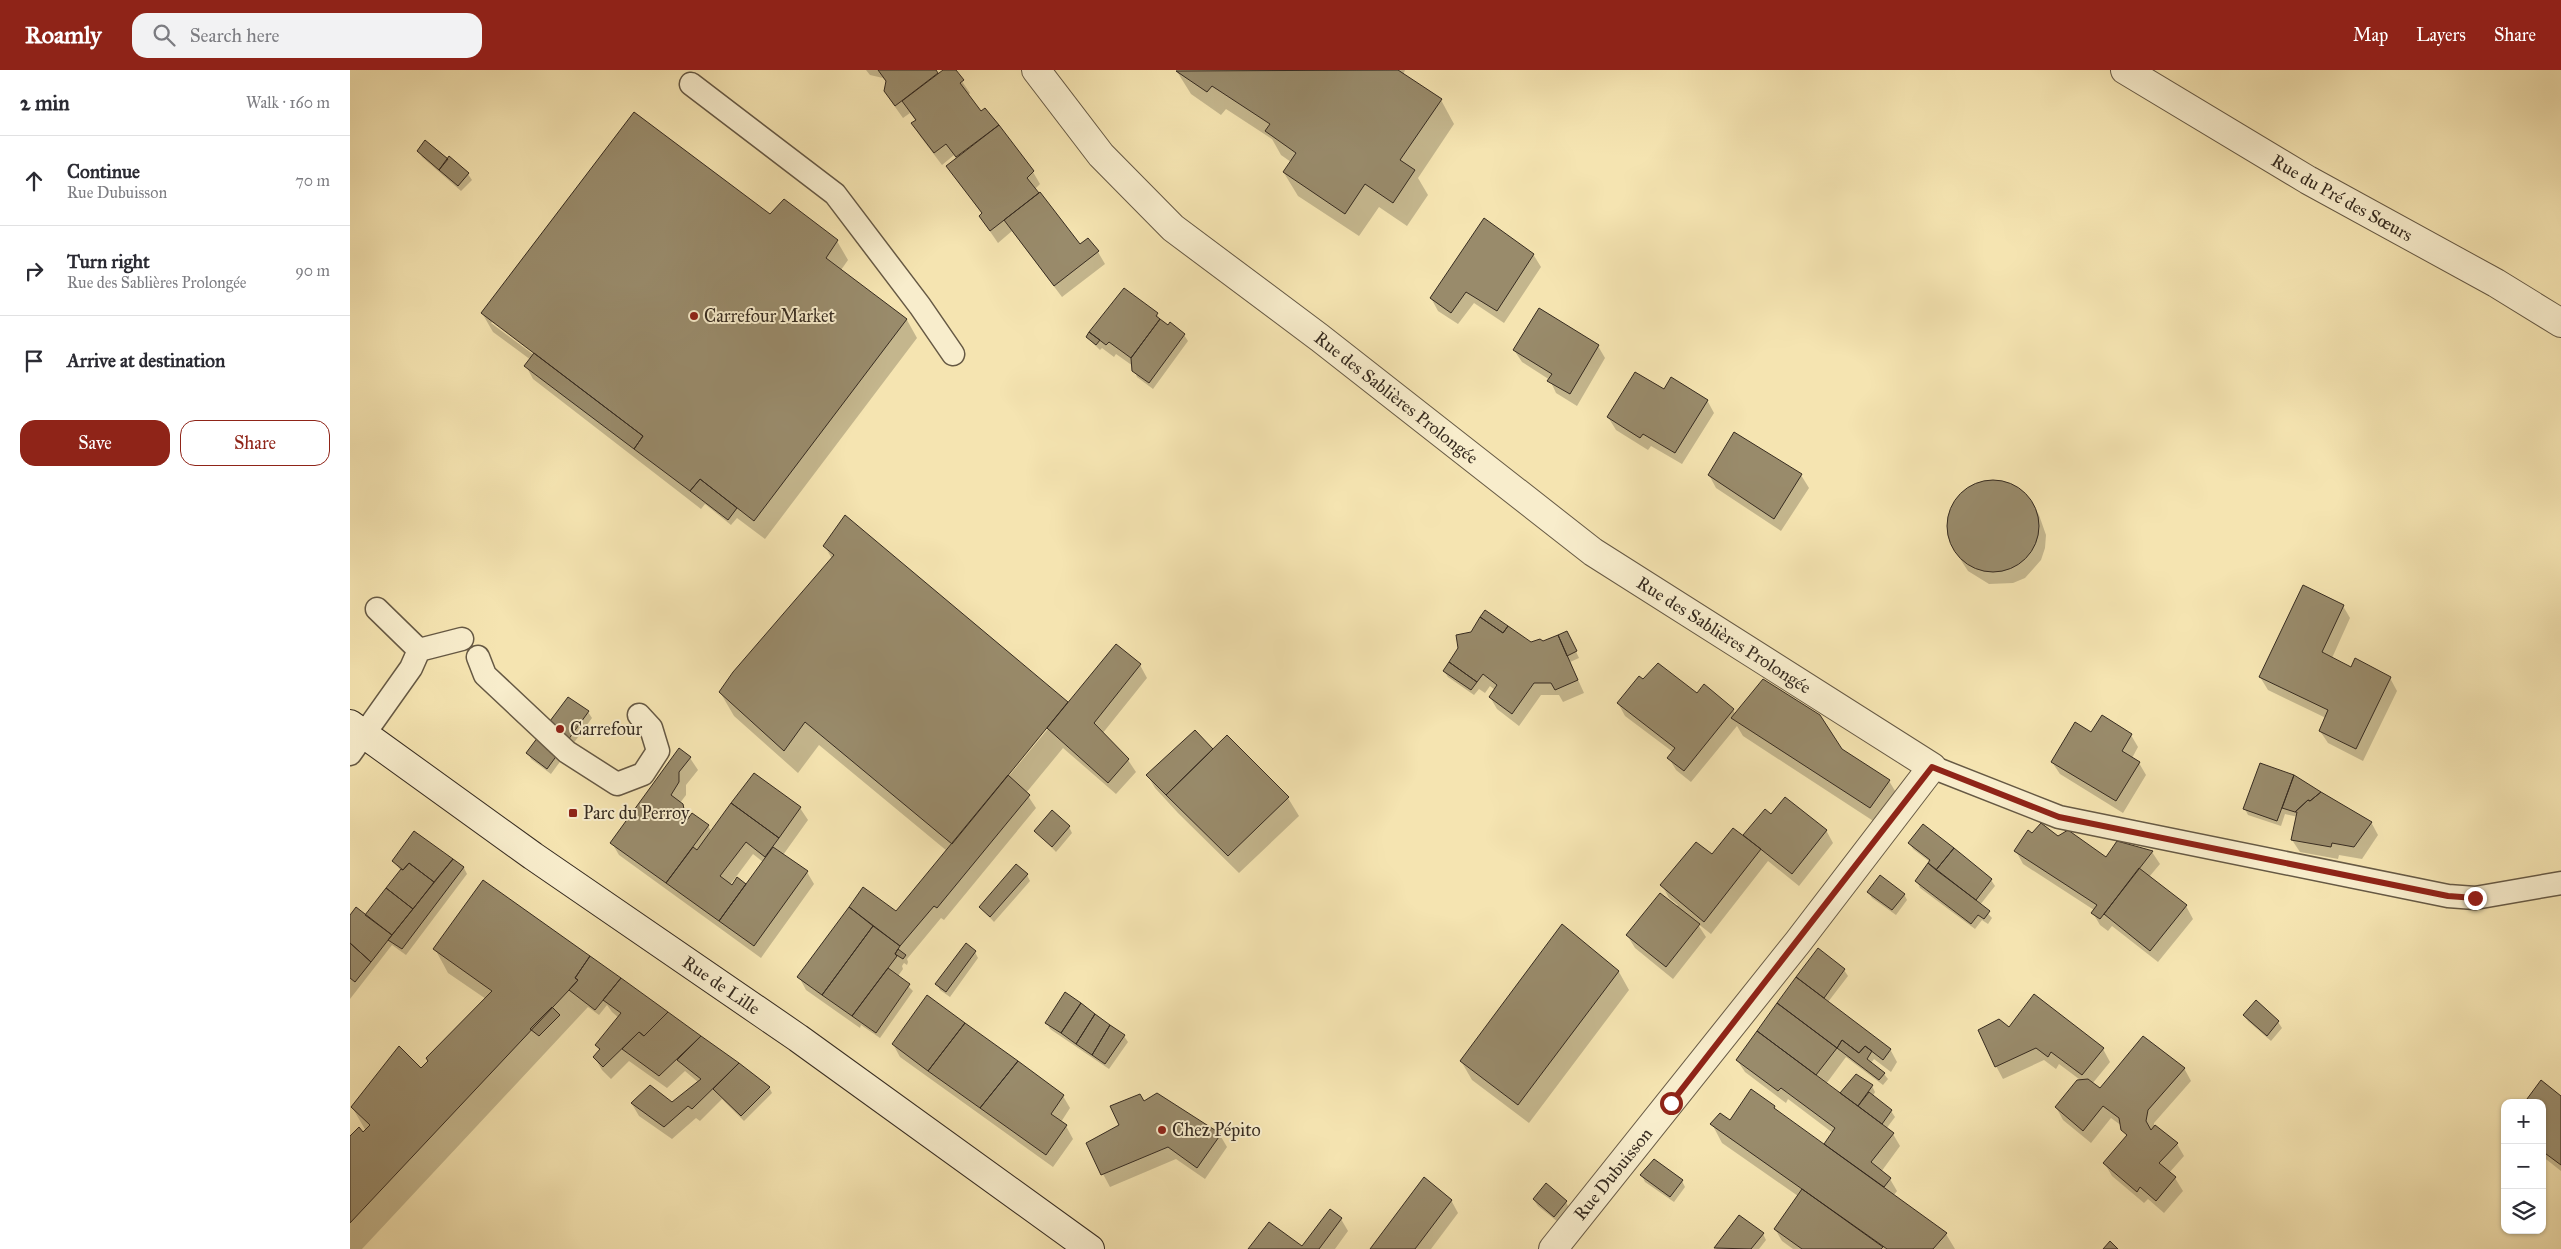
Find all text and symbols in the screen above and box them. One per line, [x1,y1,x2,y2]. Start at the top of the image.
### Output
search box [132,13,482,58]
text: Roamly [25,20,102,50]
icon: search [150,21,178,49]
text: Search here [190,24,280,47]
text: Map [2353,24,2388,46]
text: Layers [2416,24,2466,46]
text: Share [2494,24,2536,46]
text: 2 min [20,90,70,116]
text: Walk · 160 m [246,93,330,112]
street label: Rue du Pré des Sœurs [2267,150,2417,246]
text: Continue [67,160,140,183]
icon: ahead [20,167,48,195]
text: 70 m [295,171,330,190]
text: Rue Dubuisson [67,183,167,202]
text: Turn right [67,250,150,273]
icon: right [20,257,48,285]
text: 90 m [295,261,330,280]
text: Rue des Sablières Prolongée [67,273,247,292]
place label: Carrefour Market [704,305,836,327]
marker: Carrefour Market [688,310,700,322]
street label: Rue des Sablières Prolongée [1310,327,1483,469]
icon: arrive [20,347,48,375]
text: Arrive at destination [67,349,225,372]
button: Save [20,420,170,466]
button: Share [180,420,330,466]
street label: Rue des Sablières Prolongée [1633,572,1815,698]
place label: Carrefour [570,718,642,740]
marker: Carrefour [554,723,566,735]
place label: Parc du Perroy [583,802,690,824]
marker: Parc du Perroy [567,807,579,819]
route end [2464,887,2487,910]
street label: Rue de Lille [678,951,764,1020]
route start [1660,1092,1683,1115]
map controls [2501,1099,2546,1234]
button: + [2501,1099,2546,1144]
place label: Chez Pépito [1172,1119,1261,1141]
street label: Rue Dubuisson [1569,1123,1657,1225]
marker: Chez Pépito [1156,1124,1168,1136]
button: − [2501,1144,2546,1189]
button: layers [2501,1189,2546,1234]

